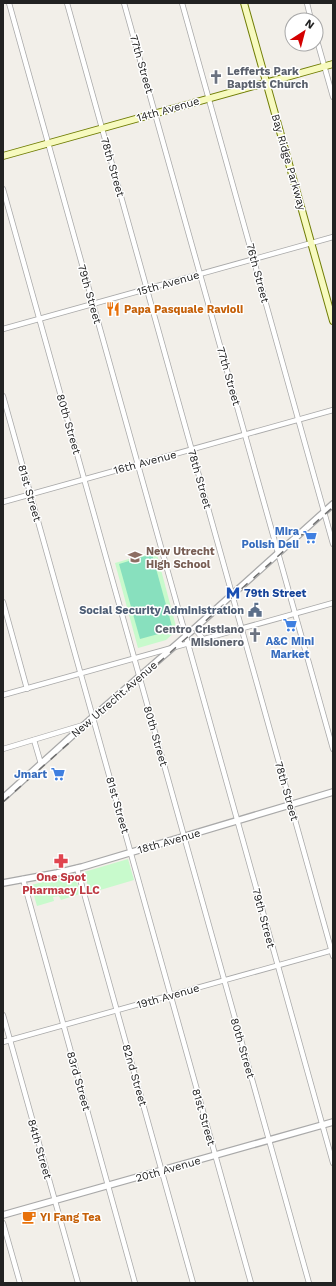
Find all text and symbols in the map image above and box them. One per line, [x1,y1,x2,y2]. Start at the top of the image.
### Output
north arrow [284,12,324,52]
text: N [302,17,317,32]
street label: 77th Street [127,33,156,95]
place label: Lefferts Park Baptist Church [227,65,309,91]
church icon: Lefferts Park Baptist Church [208,69,224,85]
street label: 14th Avenue [135,94,201,125]
street label: Bay Ridge Parkway [269,112,309,212]
street label: 78th Street [98,136,127,199]
street label: 76th Street [243,242,272,305]
street label: 79th Street [75,263,104,326]
street label: 15th Avenue [135,268,201,299]
restaurant icon: Papa Pasquale Ravioli [105,301,121,317]
place label: Papa Pasquale Ravioli [124,303,243,316]
street label: 77th Street [214,345,243,407]
street label: 80th Street [54,393,83,456]
street label: 16th Avenue [112,448,178,477]
street label: 78th Street [185,448,214,511]
street label: 81st Street [15,463,44,523]
place label: Mira Polish Deli [242,525,300,551]
supermarket icon: Mira Polish Deli [302,529,318,545]
place label: New Utrecht High School [146,545,215,571]
school or university icon: New Utrecht High School [127,549,143,565]
metro station icon: 79th Street [225,585,241,601]
place label: 79th Street [244,587,307,600]
public building icon: Social Security Administration [247,602,263,618]
place label: Social Security Administration [79,604,244,617]
supermarket icon: A&C Mini Market [282,617,298,633]
place label: Centro Cristiano Misionero [155,623,244,649]
church icon: Centro Cristiano Misionero [247,627,263,643]
place label: A&C Mini Market [266,635,314,661]
street label: New Utrecht Avenue [69,658,160,740]
street label: 80th Street [141,705,170,768]
street label: 78th Street [272,760,301,823]
supermarket icon: Jmart [50,766,66,782]
place label: Jmart [14,768,47,781]
street label: 81st Street [103,775,132,835]
street label: 18th Avenue [136,826,202,857]
pharmacy icon: One Spot Pharmacy LLC [53,853,69,869]
place label: One Spot Pharmacy LLC [22,871,100,897]
street label: 79th Street [249,887,278,950]
street label: 19th Avenue [135,981,201,1012]
street label: 80th Street [228,1017,257,1080]
street label: 82nd Street [119,1043,150,1108]
street label: 83rd Street [64,1050,93,1113]
street label: 81st Street [189,1087,218,1147]
street label: 84th Street [25,1118,54,1181]
street label: 20th Avenue [134,1154,202,1185]
cafe icon: Yi Fang Tea [21,1209,37,1225]
place label: Yi Fang Tea [40,1211,102,1224]

